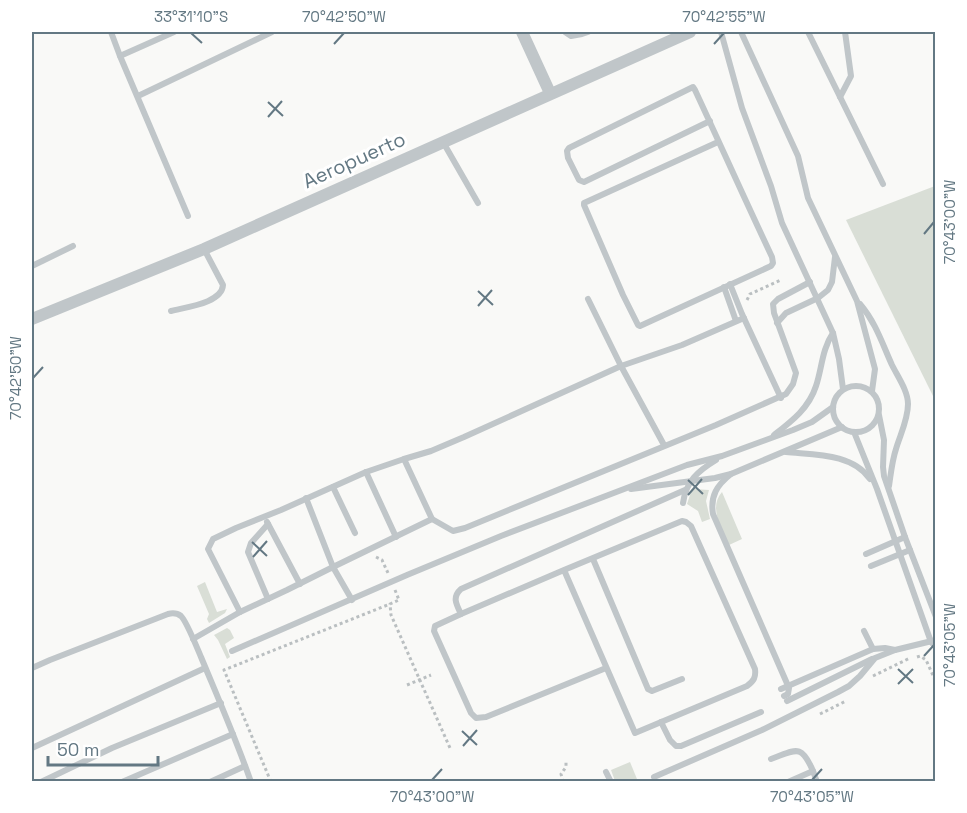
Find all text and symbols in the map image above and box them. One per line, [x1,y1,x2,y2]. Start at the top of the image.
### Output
text: 33°31'10"S [154,7,228,26]
text: 70°42'50"W [302,7,386,26]
text: 70°42'55"W [682,7,766,26]
street label: Aeropuerto [299,126,409,194]
text: 70°43'00"W [940,180,959,264]
text: 70°42'50"W [6,336,25,420]
text: 70°43'05"W [940,603,959,687]
scale bar [48,729,158,767]
text: 50 m [57,738,99,761]
text: 70°43'00"W [390,787,474,806]
text: 70°43'05"W [770,787,854,806]

